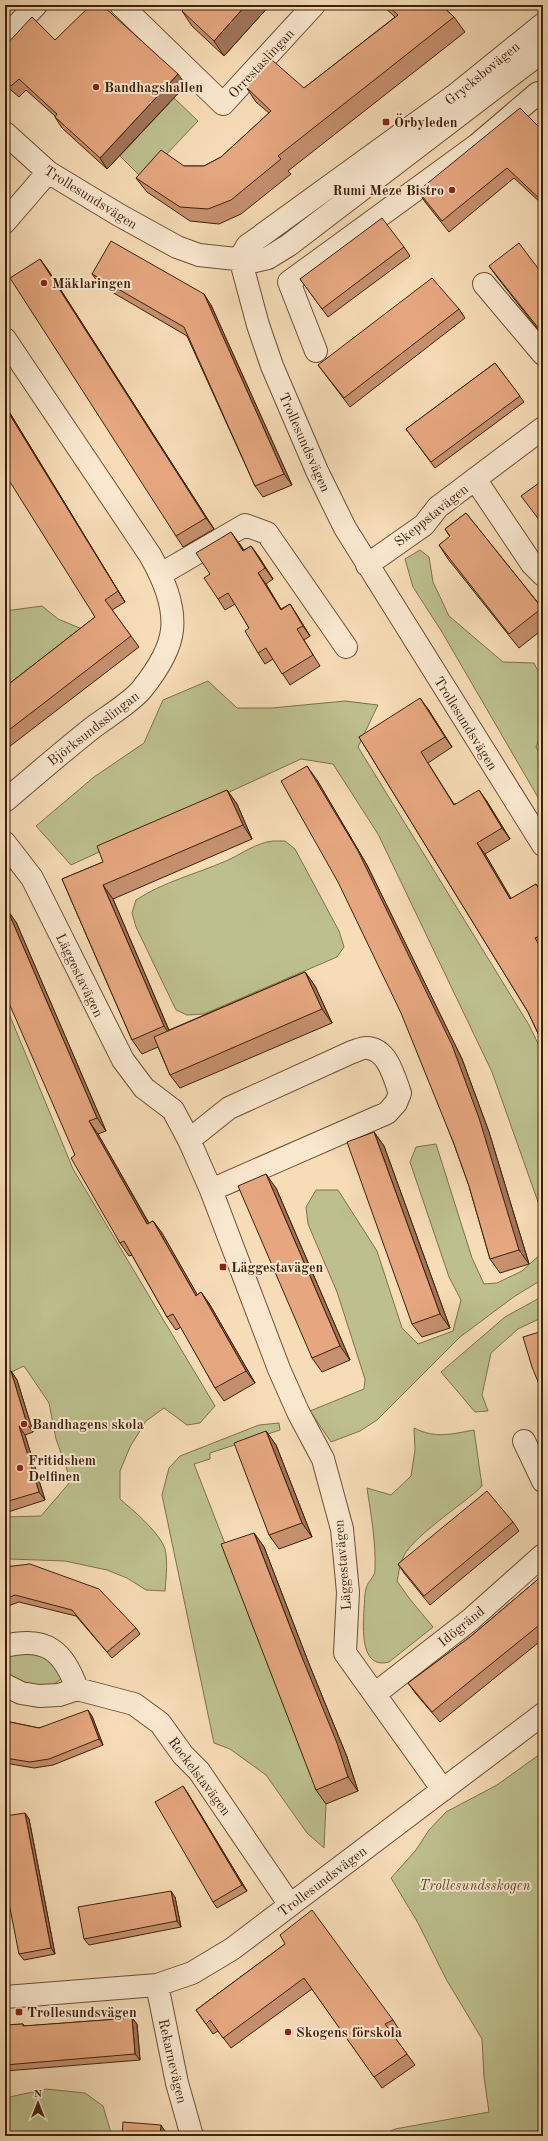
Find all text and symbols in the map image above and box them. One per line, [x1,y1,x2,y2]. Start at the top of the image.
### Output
street label: Orrestaslingan [226,26,297,101]
street label: Grycksbovägen [443,39,523,108]
place label: Bandhagshallen [104,81,203,95]
marker: Bandhagshallen [91,82,101,92]
place label: Örbyleden [394,113,458,130]
marker: Örbyleden [381,117,391,127]
street label: Trollesundsvägen [41,164,140,232]
place label: Rumi Meze Bistro [332,184,444,198]
marker: Rumi Meze Bistro [447,185,457,195]
place label: Mäklaringen [52,277,131,291]
marker: Mäklaringen [39,278,49,288]
street label: Trollesundsvägen [276,391,332,495]
street label: Skeppstavägen [392,482,471,550]
street label: Trollesundsvägen [431,674,500,773]
street label: Björksundsslingan [45,689,142,769]
street label: Läggestavägen [53,931,106,1020]
place label: Läggestavägen [231,1261,324,1275]
marker: Läggestavägen [218,1262,228,1272]
place label: Bandhagens skola [32,1418,144,1432]
marker: Bandhagens skola [19,1419,29,1429]
place label: Fritidshem Delfinen [28,1454,96,1484]
marker: Fritidshem Delfinen [15,1463,25,1473]
street label: Läggestavägen [332,1518,354,1611]
street label: Idögränd [436,1604,487,1649]
street label: Rockelstavägen [165,1735,233,1819]
street label: Trollesundsvägen [276,1844,370,1920]
park label: Trollesundsskogen [420,1879,530,1894]
place label: Trollesundsvägen [27,2006,137,2020]
marker: Trollesundsvägen [14,2007,24,2017]
street label: Rekarnevägen [155,2018,189,2105]
place label: Skogens förskola [296,2026,402,2040]
marker: Skogens förskola [283,2027,293,2037]
north arrow [18,2083,58,2123]
text: N [34,2089,43,2100]

